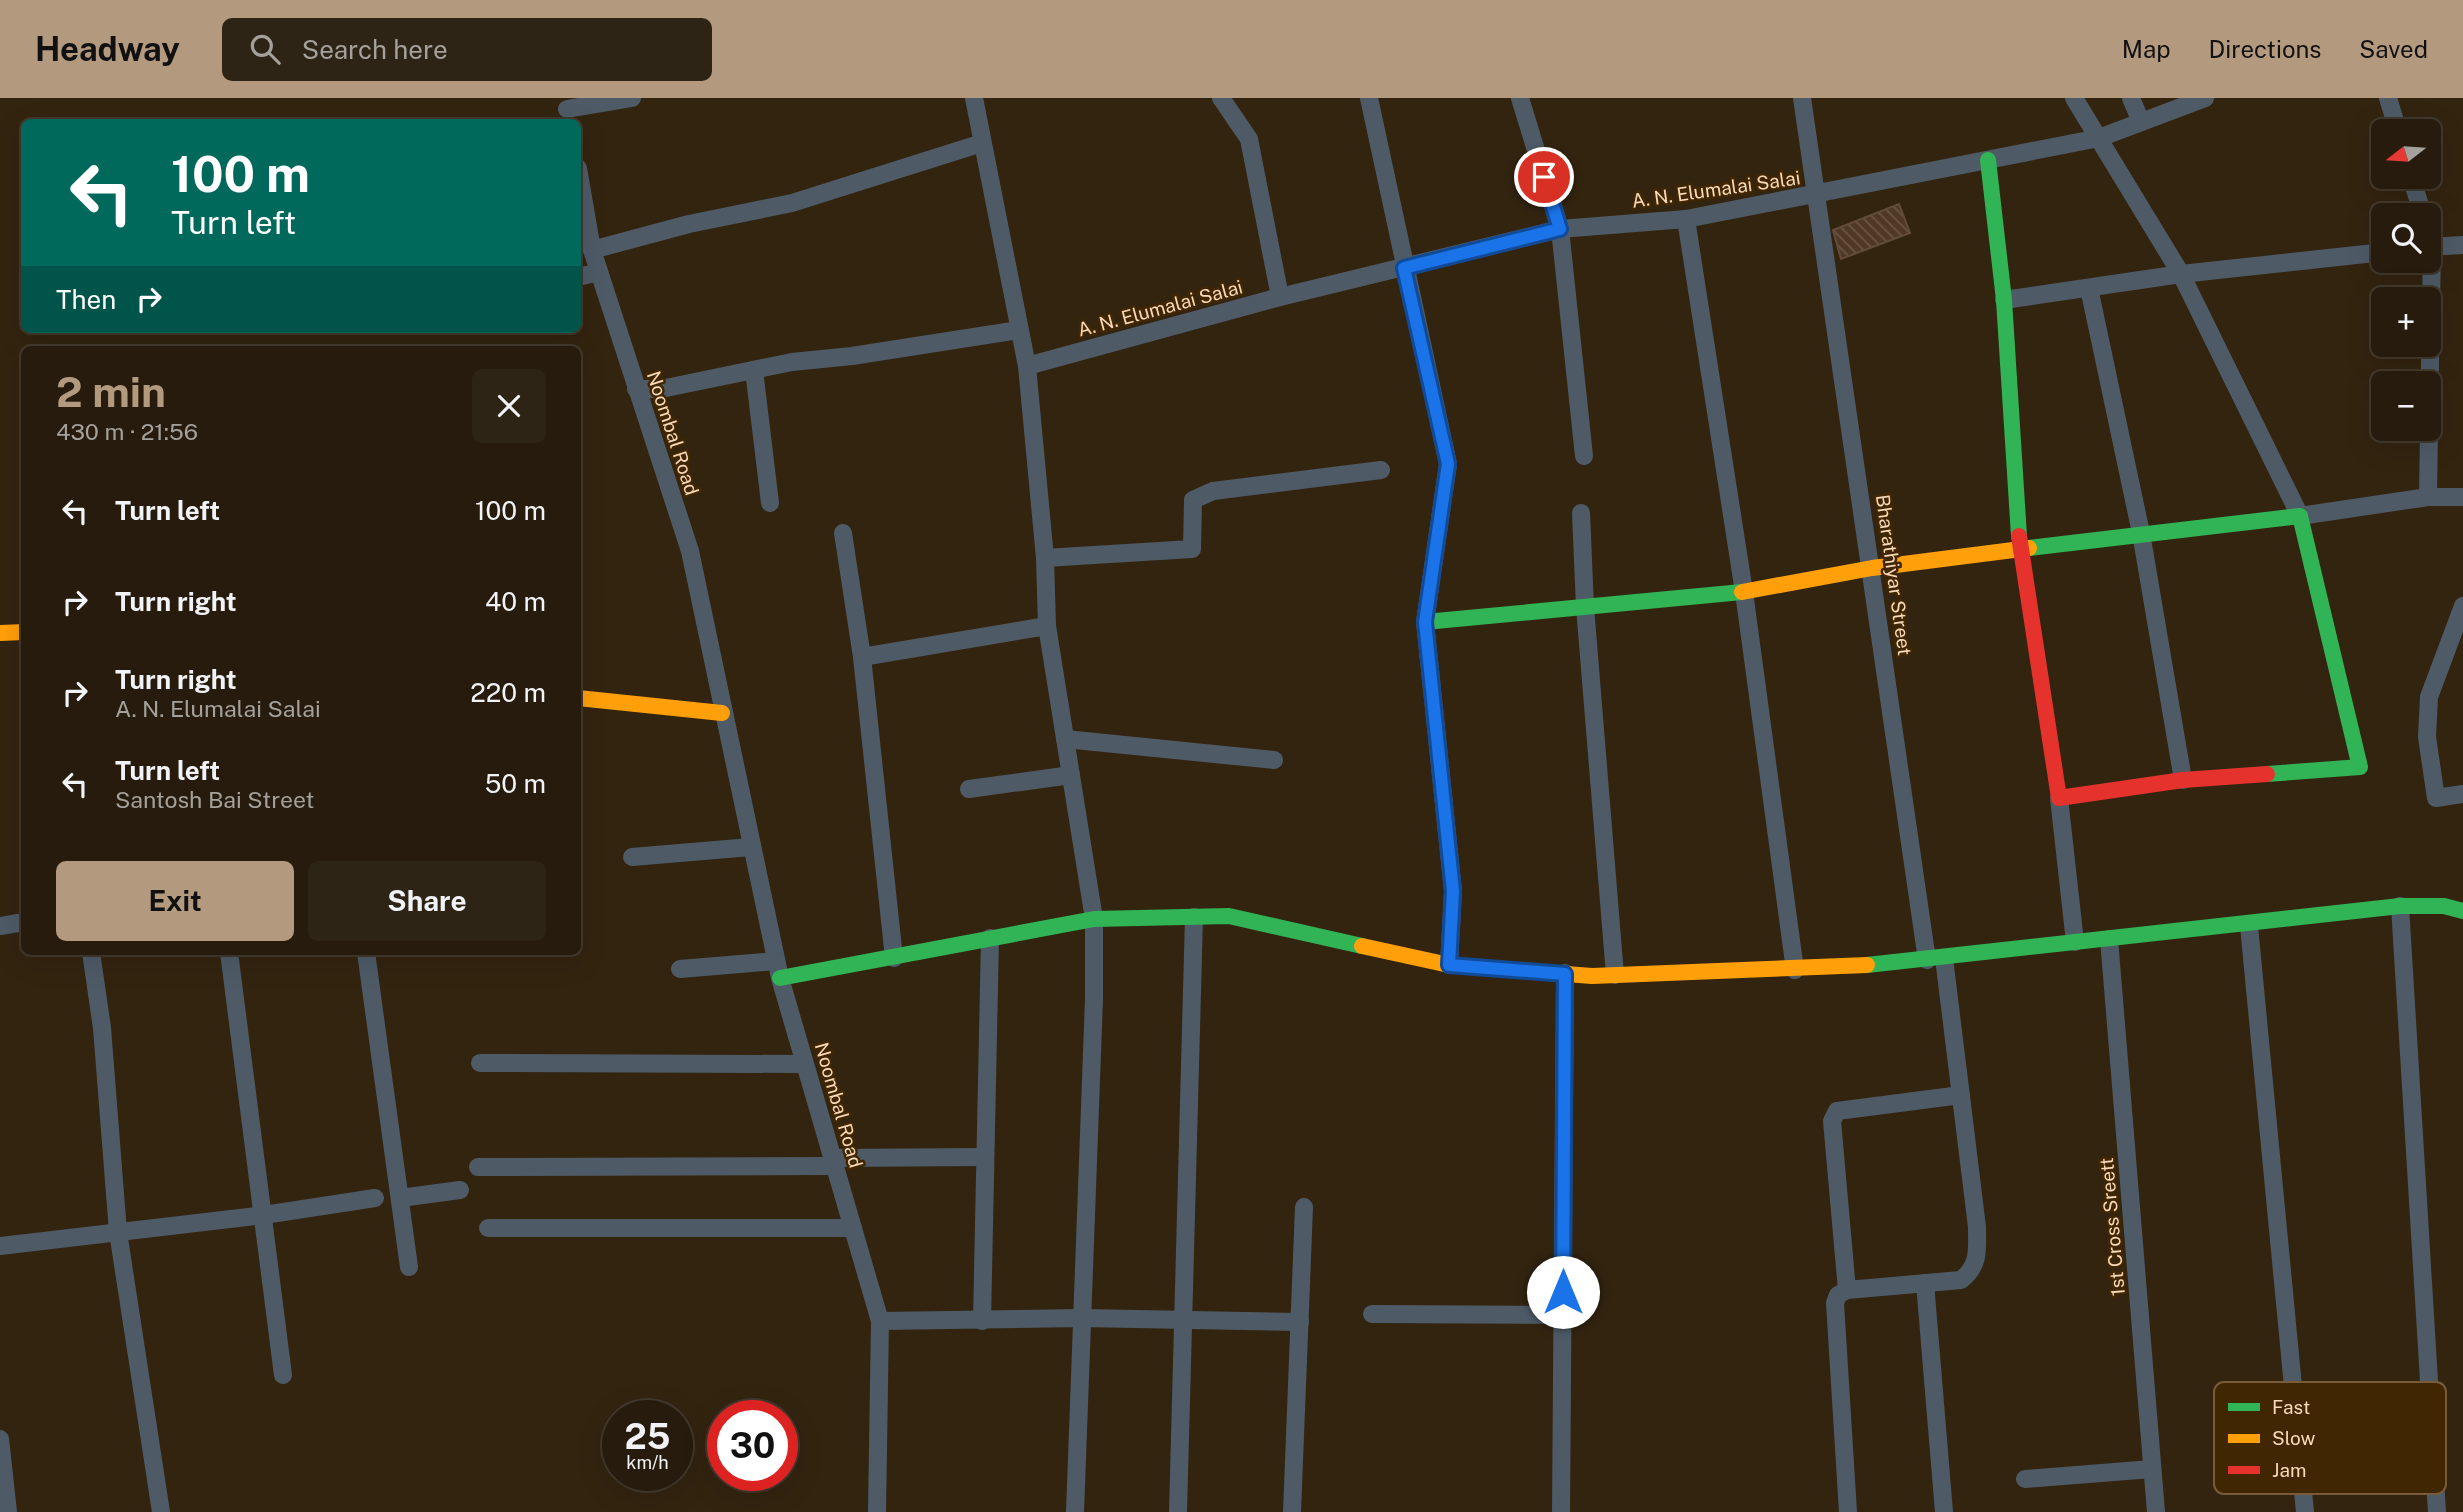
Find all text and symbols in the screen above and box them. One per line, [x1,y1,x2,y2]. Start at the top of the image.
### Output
search box [222,18,712,81]
text: Headway [35,30,180,68]
icon: search [246,30,284,68]
text: Search here [302,34,448,65]
text: Map [2122,35,2171,63]
text: Directions [2209,35,2321,63]
text: Saved [2359,35,2428,63]
north arrow [2371,119,2441,189]
map controls [2371,119,2441,441]
text: 100 m [171,145,310,203]
icon: left [56,147,147,238]
pin [1514,147,1574,207]
icon: arrive [1525,158,1563,196]
street label: A. N. Elumalai Salai [1630,166,1802,212]
button: search [2371,203,2441,273]
text: Turn left [171,204,296,241]
street label: A. N. Elumalai Salai [1075,275,1245,341]
icon: right [130,280,168,318]
text: Then [56,284,116,315]
button: + [2371,287,2441,357]
text: 2 min [56,367,166,416]
street label: Noombal Road [643,368,703,498]
button: close [472,369,546,443]
button: − [2371,371,2441,441]
text: 430 m · 21:56 [56,418,198,445]
icon: left [56,492,94,530]
street label: Bharathiyar Street [1872,493,1916,657]
text: Turn left [115,495,220,526]
text: 100 m [475,495,546,526]
icon: right [56,583,94,621]
text: Turn right [115,586,237,617]
text: 40 m [485,586,546,617]
text: Turn right [115,664,237,695]
icon: right [56,674,94,712]
text: 220 m [470,677,546,708]
text: A. N. Elumalai Salai [115,695,321,722]
text: Turn left [115,755,220,786]
icon: left [56,765,94,803]
text: 50 m [485,768,546,799]
text: Santosh Bai Street [115,786,314,813]
button: Exit [56,861,294,941]
button: Share [308,861,546,941]
street label: Noombal Road [811,1040,867,1170]
street label: 1st Cross Sreett [2095,1157,2129,1297]
position arrow [1526,1255,1600,1329]
legend [2214,1382,2446,1494]
text: Fast [2272,1396,2310,1418]
speed limit sign: 30 [707,1400,798,1491]
text: 25 [625,1416,670,1457]
text: Slow [2272,1427,2316,1449]
text: km/h [626,1452,669,1473]
text: Jam [2272,1459,2306,1481]

